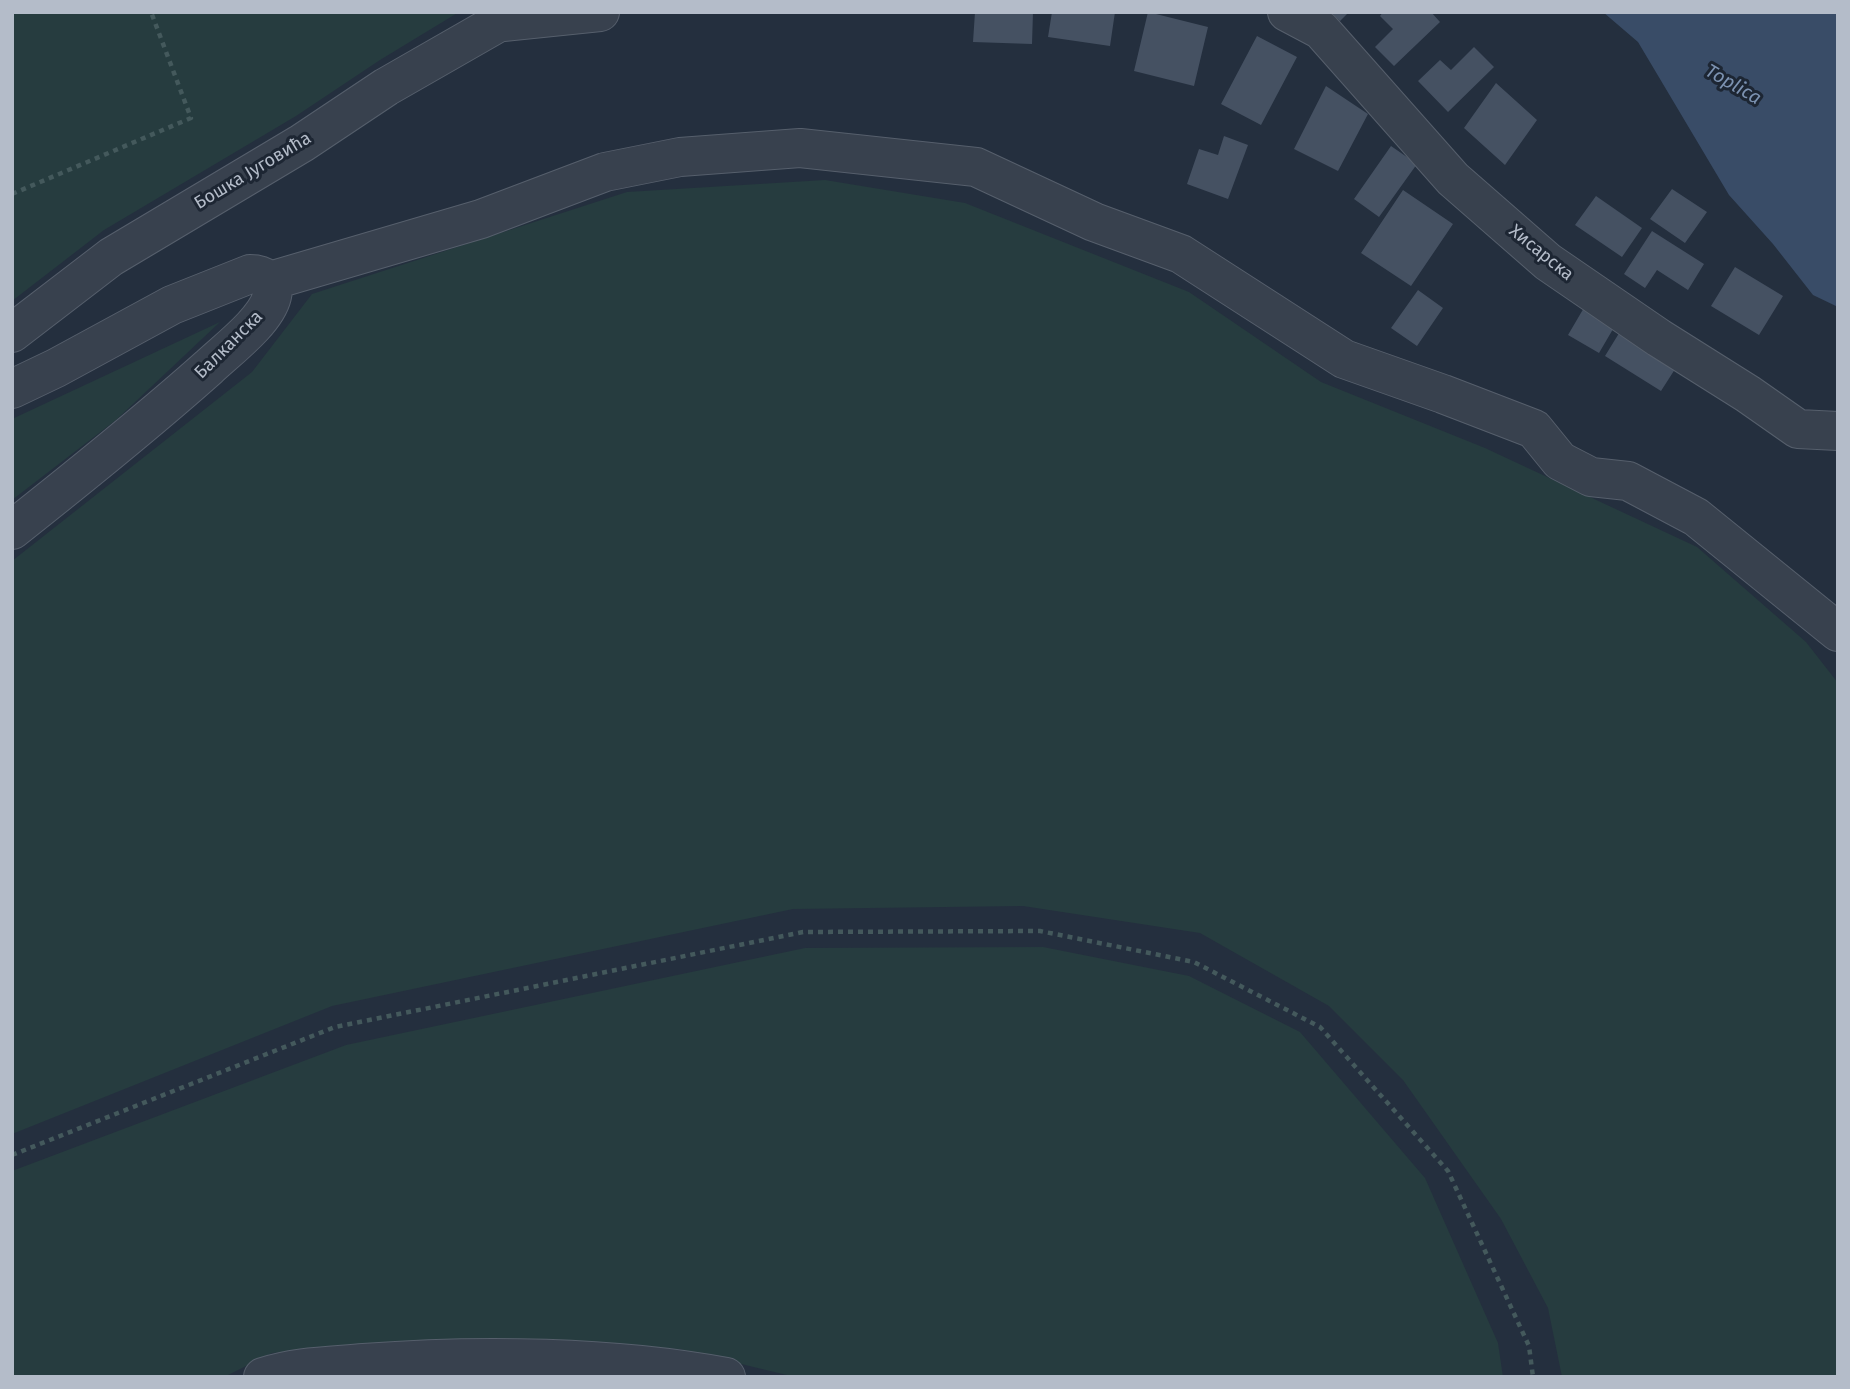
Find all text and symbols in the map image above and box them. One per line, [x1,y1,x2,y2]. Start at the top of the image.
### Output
water label: Toplica [1701,60,1765,110]
street label: Бошка Југовића [191,128,315,214]
street label: Хисарска [1504,220,1578,286]
street label: Балканска [190,306,268,384]

